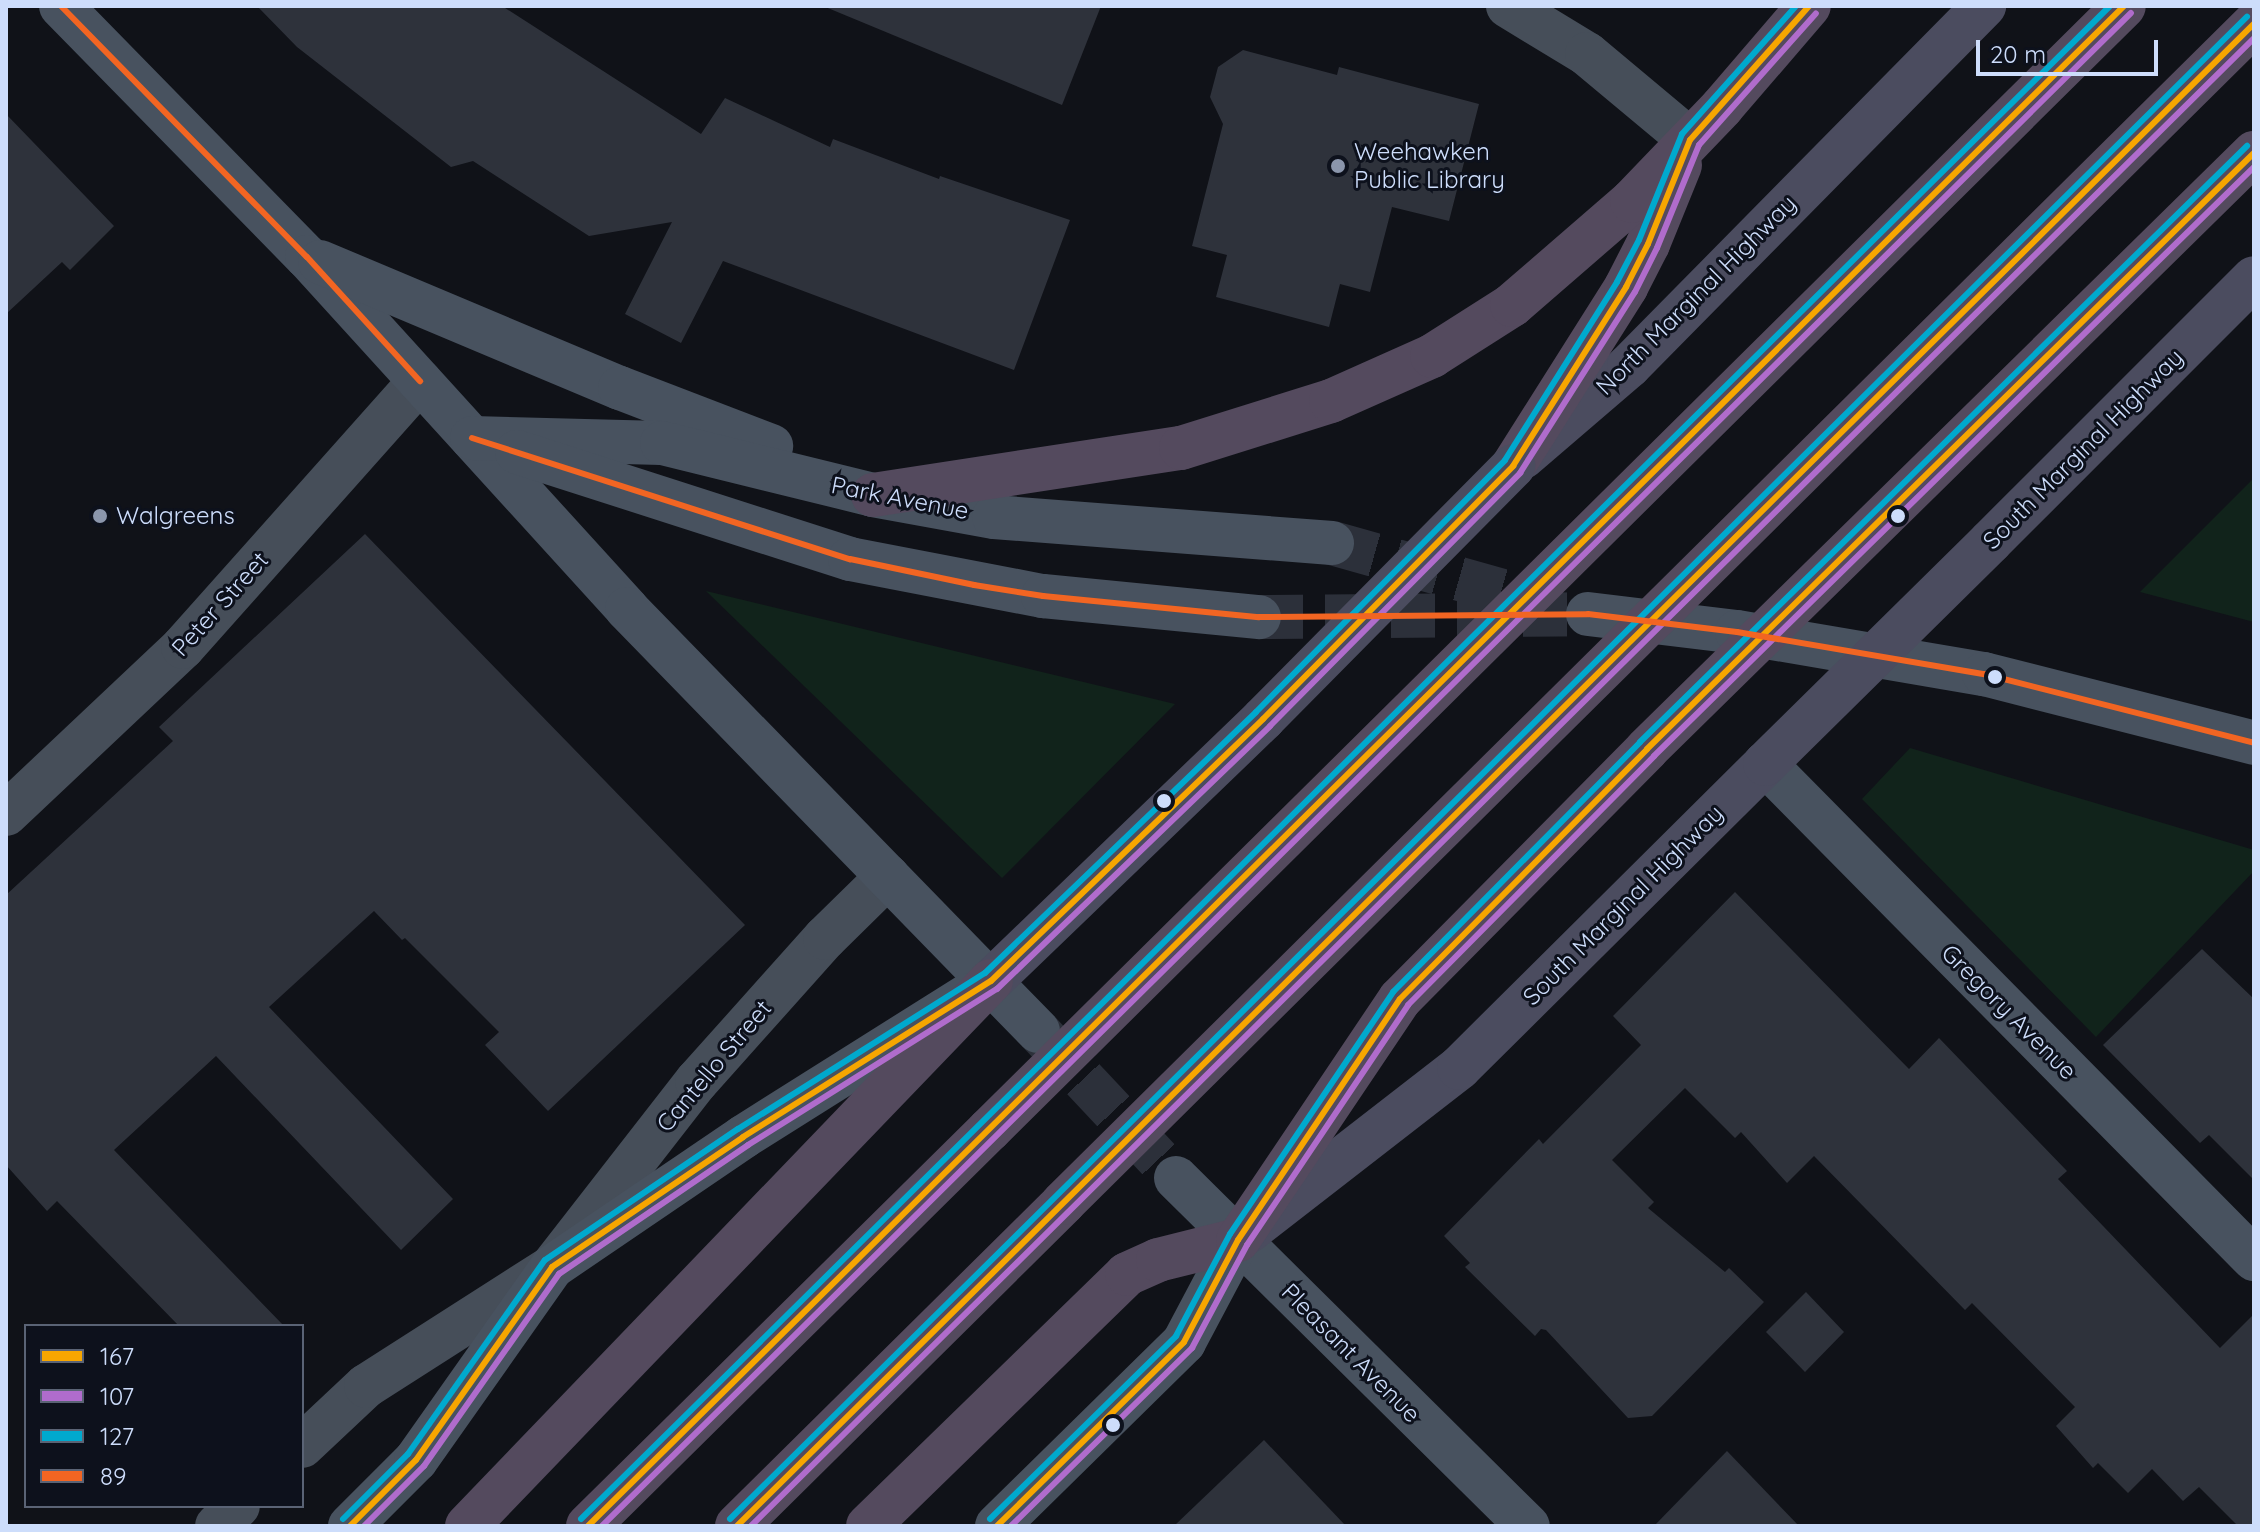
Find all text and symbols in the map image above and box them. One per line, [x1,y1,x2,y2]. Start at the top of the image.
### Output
scale bar [1980,24,2162,74]
text: 20 m [1990,39,2046,69]
place label: Weehawken Public Library [1354,138,1505,194]
marker: Weehawken Public Library [1329,157,1347,175]
street label: North Marginal Highway [1590,189,1802,401]
street label: South Marginal Highway [1977,343,2189,555]
street label: Park Avenue [829,471,971,525]
place label: Walgreens [116,502,235,530]
marker: Walgreens [91,507,109,525]
unlabelled marker [1890,508,1906,524]
street label: Peter Street [166,546,274,662]
unlabelled marker [1987,669,2003,685]
unlabelled marker [1156,793,1172,809]
street label: South Marginal Highway [1517,799,1729,1011]
street label: Gregory Avenue [1935,938,2083,1086]
street label: Cantello Street [651,994,777,1138]
street label: Pleasant Avenue [1276,1278,1426,1428]
legend [24,1324,304,1508]
text: 167 [100,1341,134,1371]
text: 107 [100,1381,134,1411]
unlabelled marker [1105,1417,1121,1433]
text: 127 [100,1421,134,1451]
text: 89 [100,1461,126,1491]

